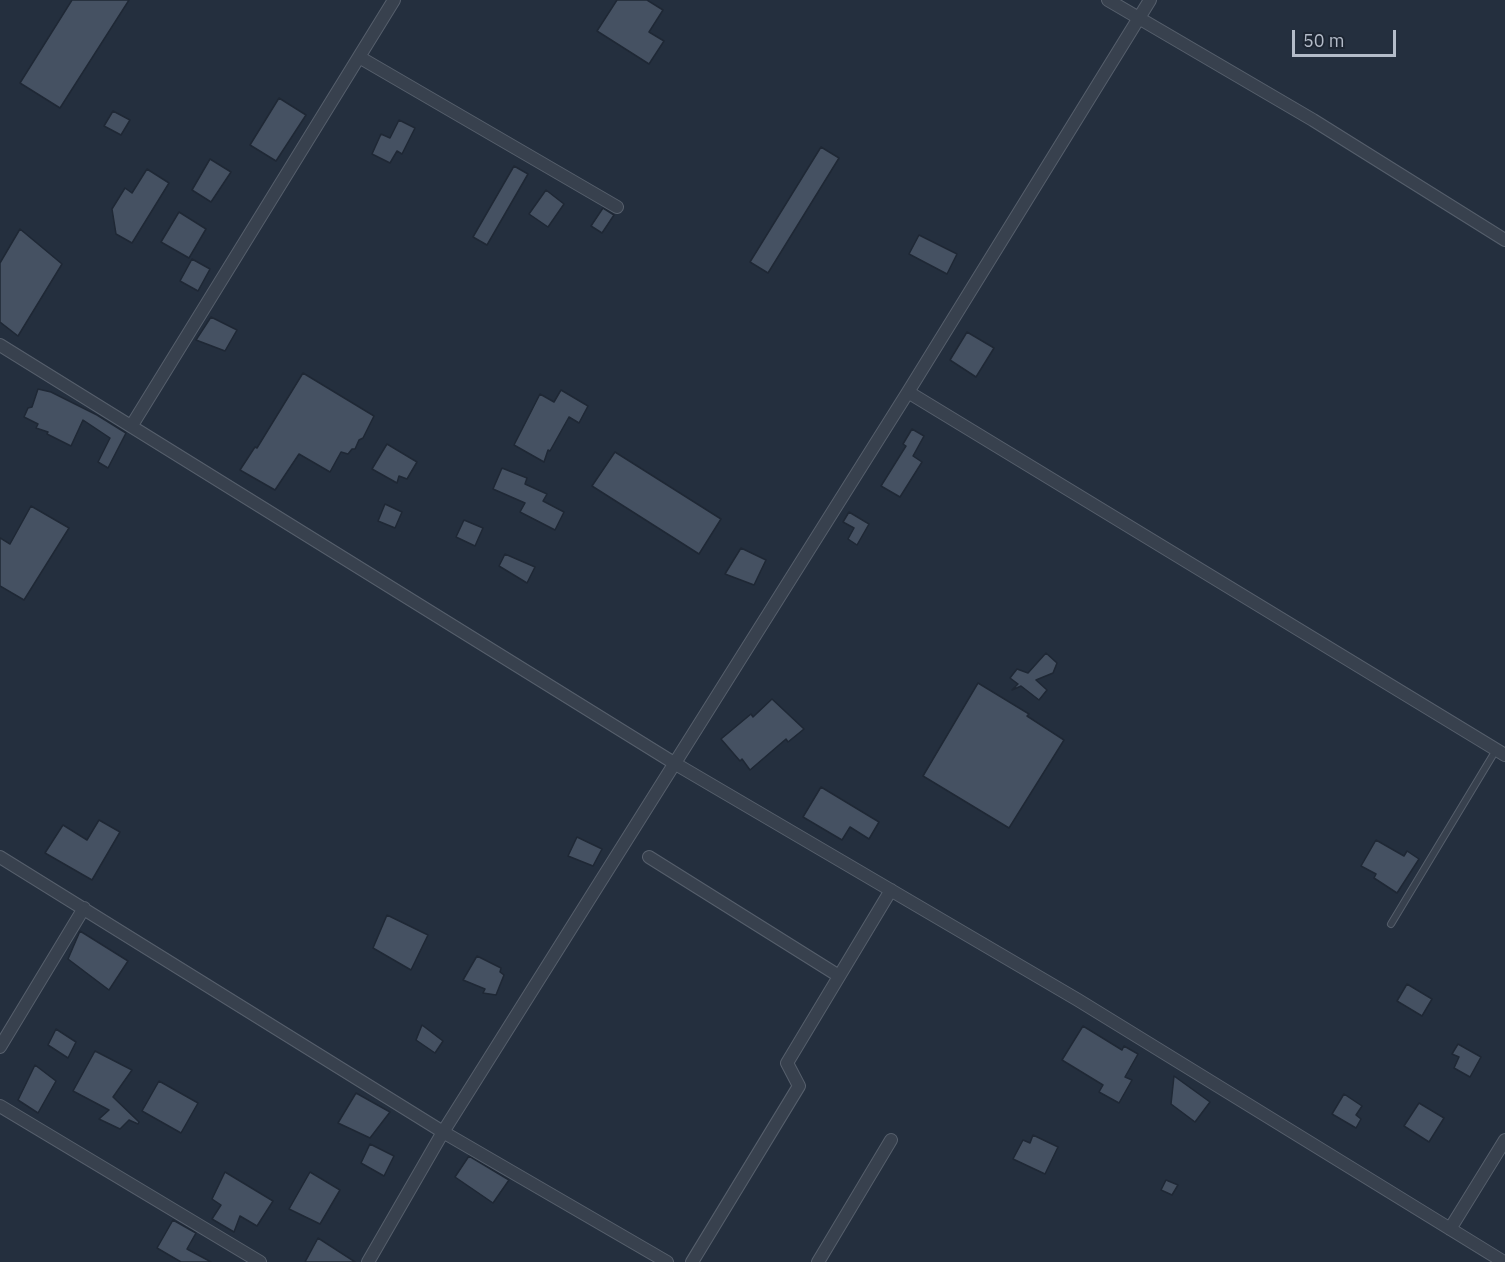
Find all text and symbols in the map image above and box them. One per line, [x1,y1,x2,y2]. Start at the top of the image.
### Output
scale bar [1295,18,1398,56]
text: 50 m [1303,29,1345,52]

